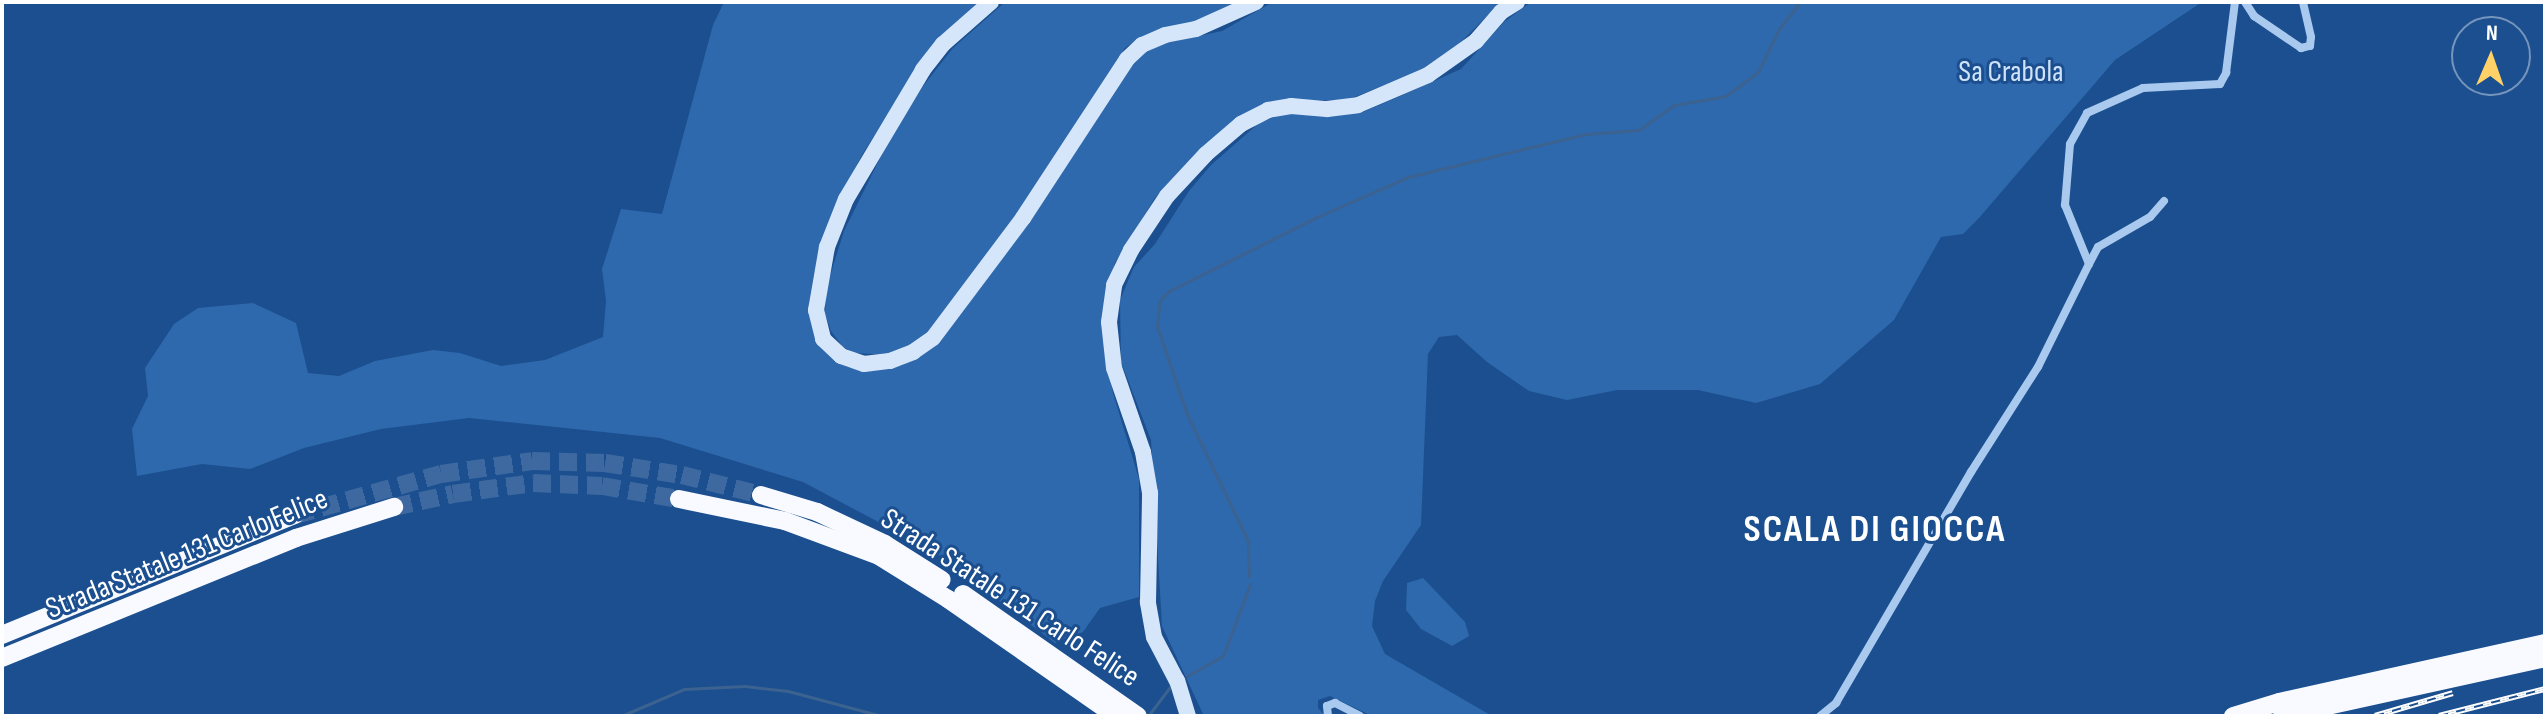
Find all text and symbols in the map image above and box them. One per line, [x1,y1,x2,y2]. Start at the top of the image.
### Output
north arrow [2451,16,2531,96]
text: N [2485,20,2498,47]
park label: Sa Crabola [1958,54,2064,90]
street label: Strada Statale 131 Carlo Felice [41,481,333,627]
street label: Strada Statale 131 Carlo Felice [874,501,1146,695]
district label: SCALA DI GIOCCA [1744,507,2006,553]

